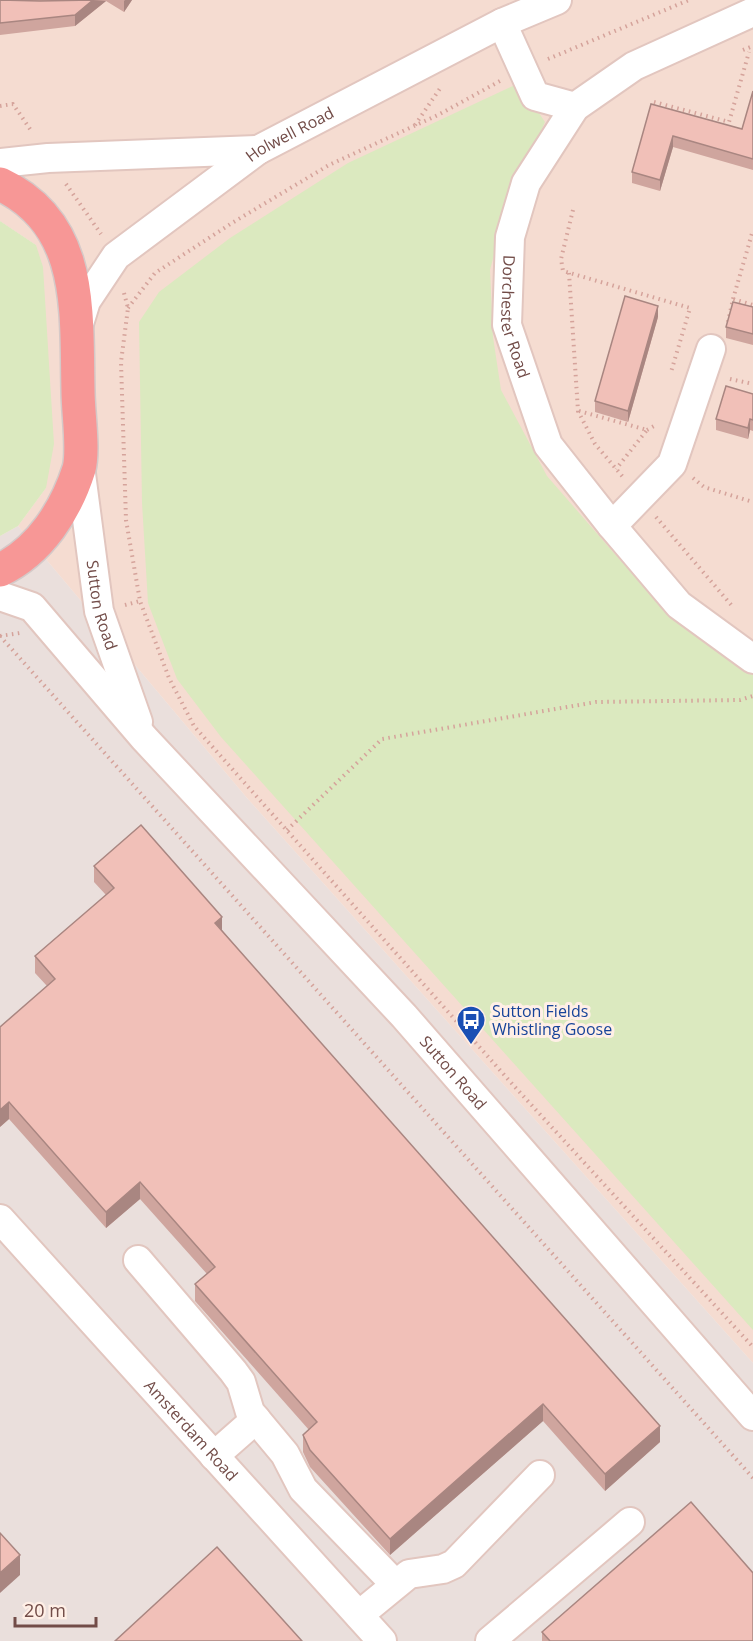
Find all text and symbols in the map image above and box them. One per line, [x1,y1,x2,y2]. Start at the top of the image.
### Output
street label: Holwell Road [241,101,338,167]
street label: Dorchester Road [496,255,535,381]
street label: Sutton Road [81,559,123,653]
place label: Sutton Fields Whistling Goose [492,1000,612,1040]
bus stop icon: Sutton Fields Whistling Goose [455,1004,487,1046]
street label: Sutton Road [415,1031,492,1114]
street label: Amsterdam Road [140,1375,243,1486]
scale bar [15,1590,96,1628]
text: 20 m [24,1598,66,1622]

